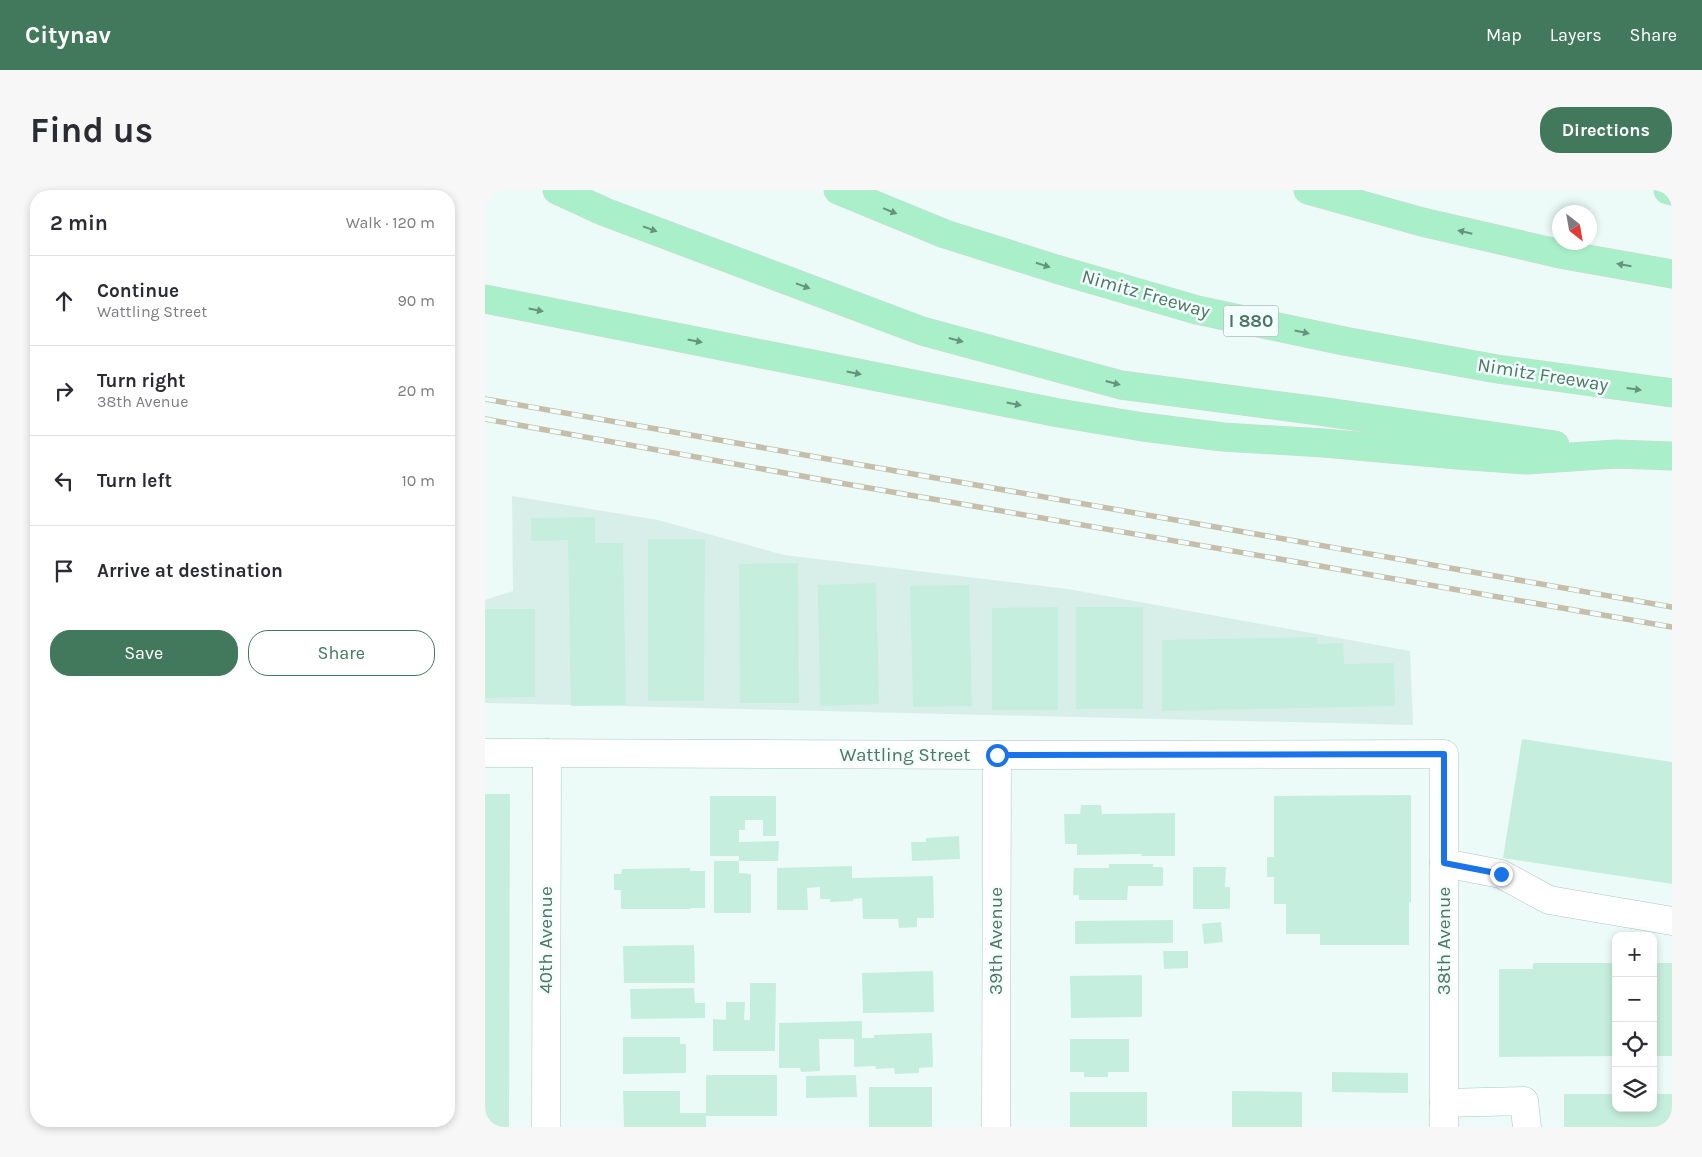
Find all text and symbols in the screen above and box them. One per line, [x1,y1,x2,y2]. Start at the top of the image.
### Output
text: Citynav [25,21,111,49]
text: Map [1486,24,1522,46]
text: Layers [1550,24,1602,46]
text: Share [1630,24,1677,46]
button: Directions [1540,107,1672,153]
text: Find us [30,110,153,151]
north arrow [1552,205,1597,250]
one-way arrow [882,208,897,215]
text: 2 min [50,211,108,235]
text: Walk · 120 m [346,213,435,232]
one-way arrow [643,225,658,233]
one-way arrow [1458,228,1473,236]
one-way arrow [1036,261,1051,269]
one-way arrow [1616,261,1632,269]
street label: Nimitz Freeway [1079,265,1213,323]
text: Continue [97,280,179,302]
one-way arrow [795,283,810,290]
icon: ahead [50,287,78,315]
text: 90 m [397,291,435,310]
text: Wattling Street [97,302,207,321]
road number: I 880 [1223,305,1279,336]
one-way arrow [528,306,544,314]
one-way arrow [1294,328,1309,336]
one-way arrow [948,336,963,344]
one-way arrow [687,338,703,346]
street label: Nimitz Freeway [1476,354,1610,396]
one-way arrow [847,369,863,377]
text: Turn right [97,370,186,392]
icon: right [50,377,78,405]
one-way arrow [1105,379,1120,387]
text: 20 m [397,381,435,400]
one-way arrow [1626,385,1642,393]
text: 38th Avenue [97,392,188,411]
one-way arrow [1006,400,1021,408]
icon: left [50,467,78,495]
text: Turn left [97,470,172,492]
text: 10 m [401,471,435,490]
icon: arrive [50,557,78,585]
text: Arrive at destination [97,560,283,582]
button: Save [50,630,238,676]
button: Share [248,630,435,676]
street label: Wattling Street [840,744,970,766]
route start [986,744,1009,767]
route end [1490,863,1513,886]
street label: 40th Avenue [535,886,557,994]
street label: 39th Avenue [985,887,1007,995]
street label: 38th Avenue [1433,887,1455,995]
map controls [1612,932,1657,1112]
button: + [1612,932,1657,977]
button: − [1612,977,1657,1022]
button: locate [1612,1022,1657,1067]
button: layers [1612,1067,1657,1112]

